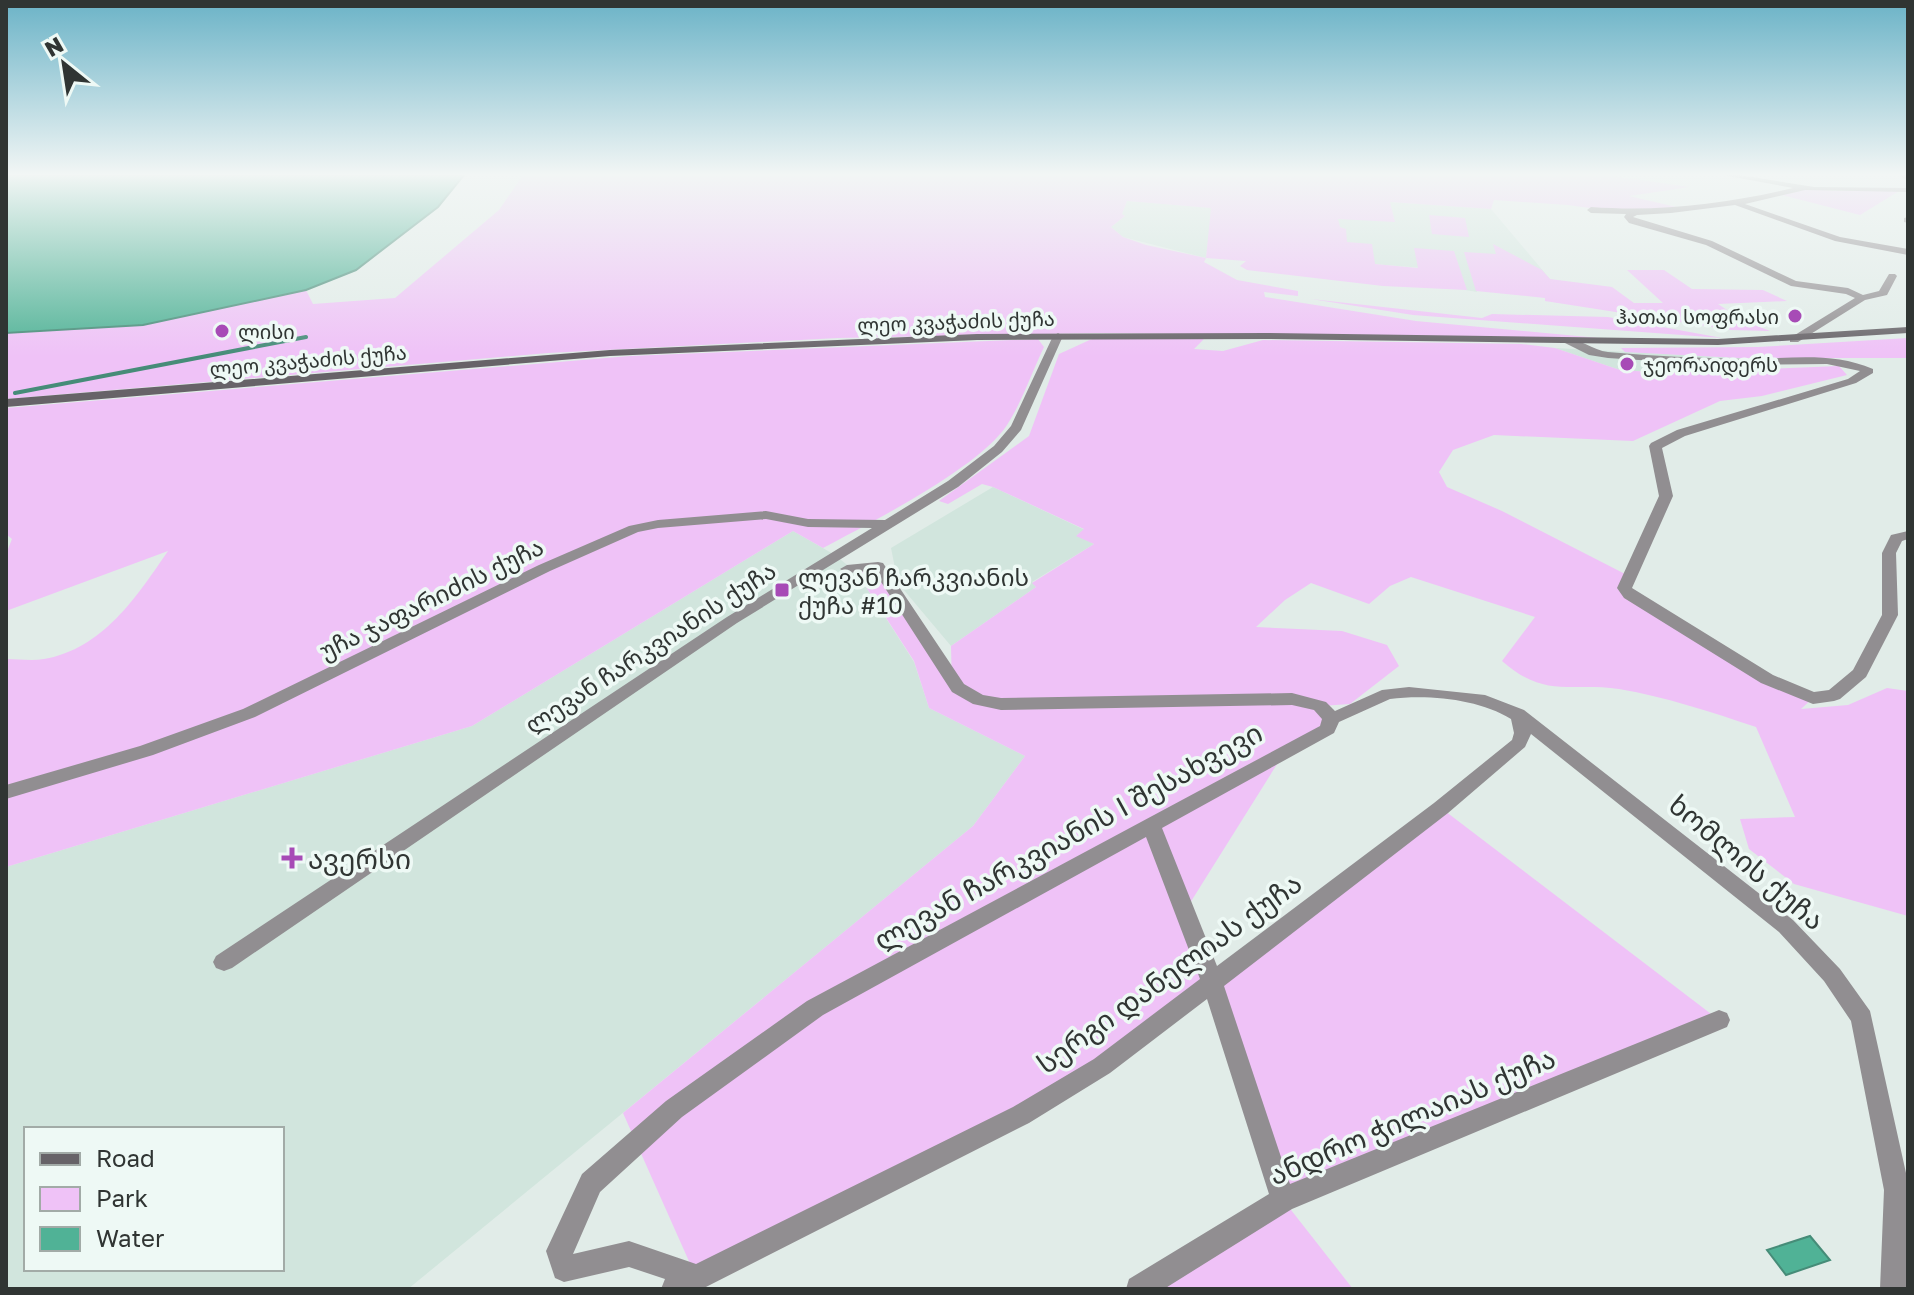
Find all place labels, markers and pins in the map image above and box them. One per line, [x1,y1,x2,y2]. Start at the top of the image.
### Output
place label: ჰათაი სოფრასი [1616,304,1779,329]
marker: ჰათაი სოფრასი [1786,307,1804,325]
place label: ლისი [238,319,295,345]
marker: ლისი [213,322,231,340]
place label: ჯეორაიდერს [1643,352,1778,378]
marker: ჯეორაიდერს [1618,355,1636,373]
place label: ლევან ჩარკვიანის ქუჩა #10 [798,562,1029,620]
marker: ლევან ჩარკვიანის ქუჩა #10 [773,581,791,599]
place label: ავერსი [308,842,411,876]
marker: ავერსი [283,849,301,867]

